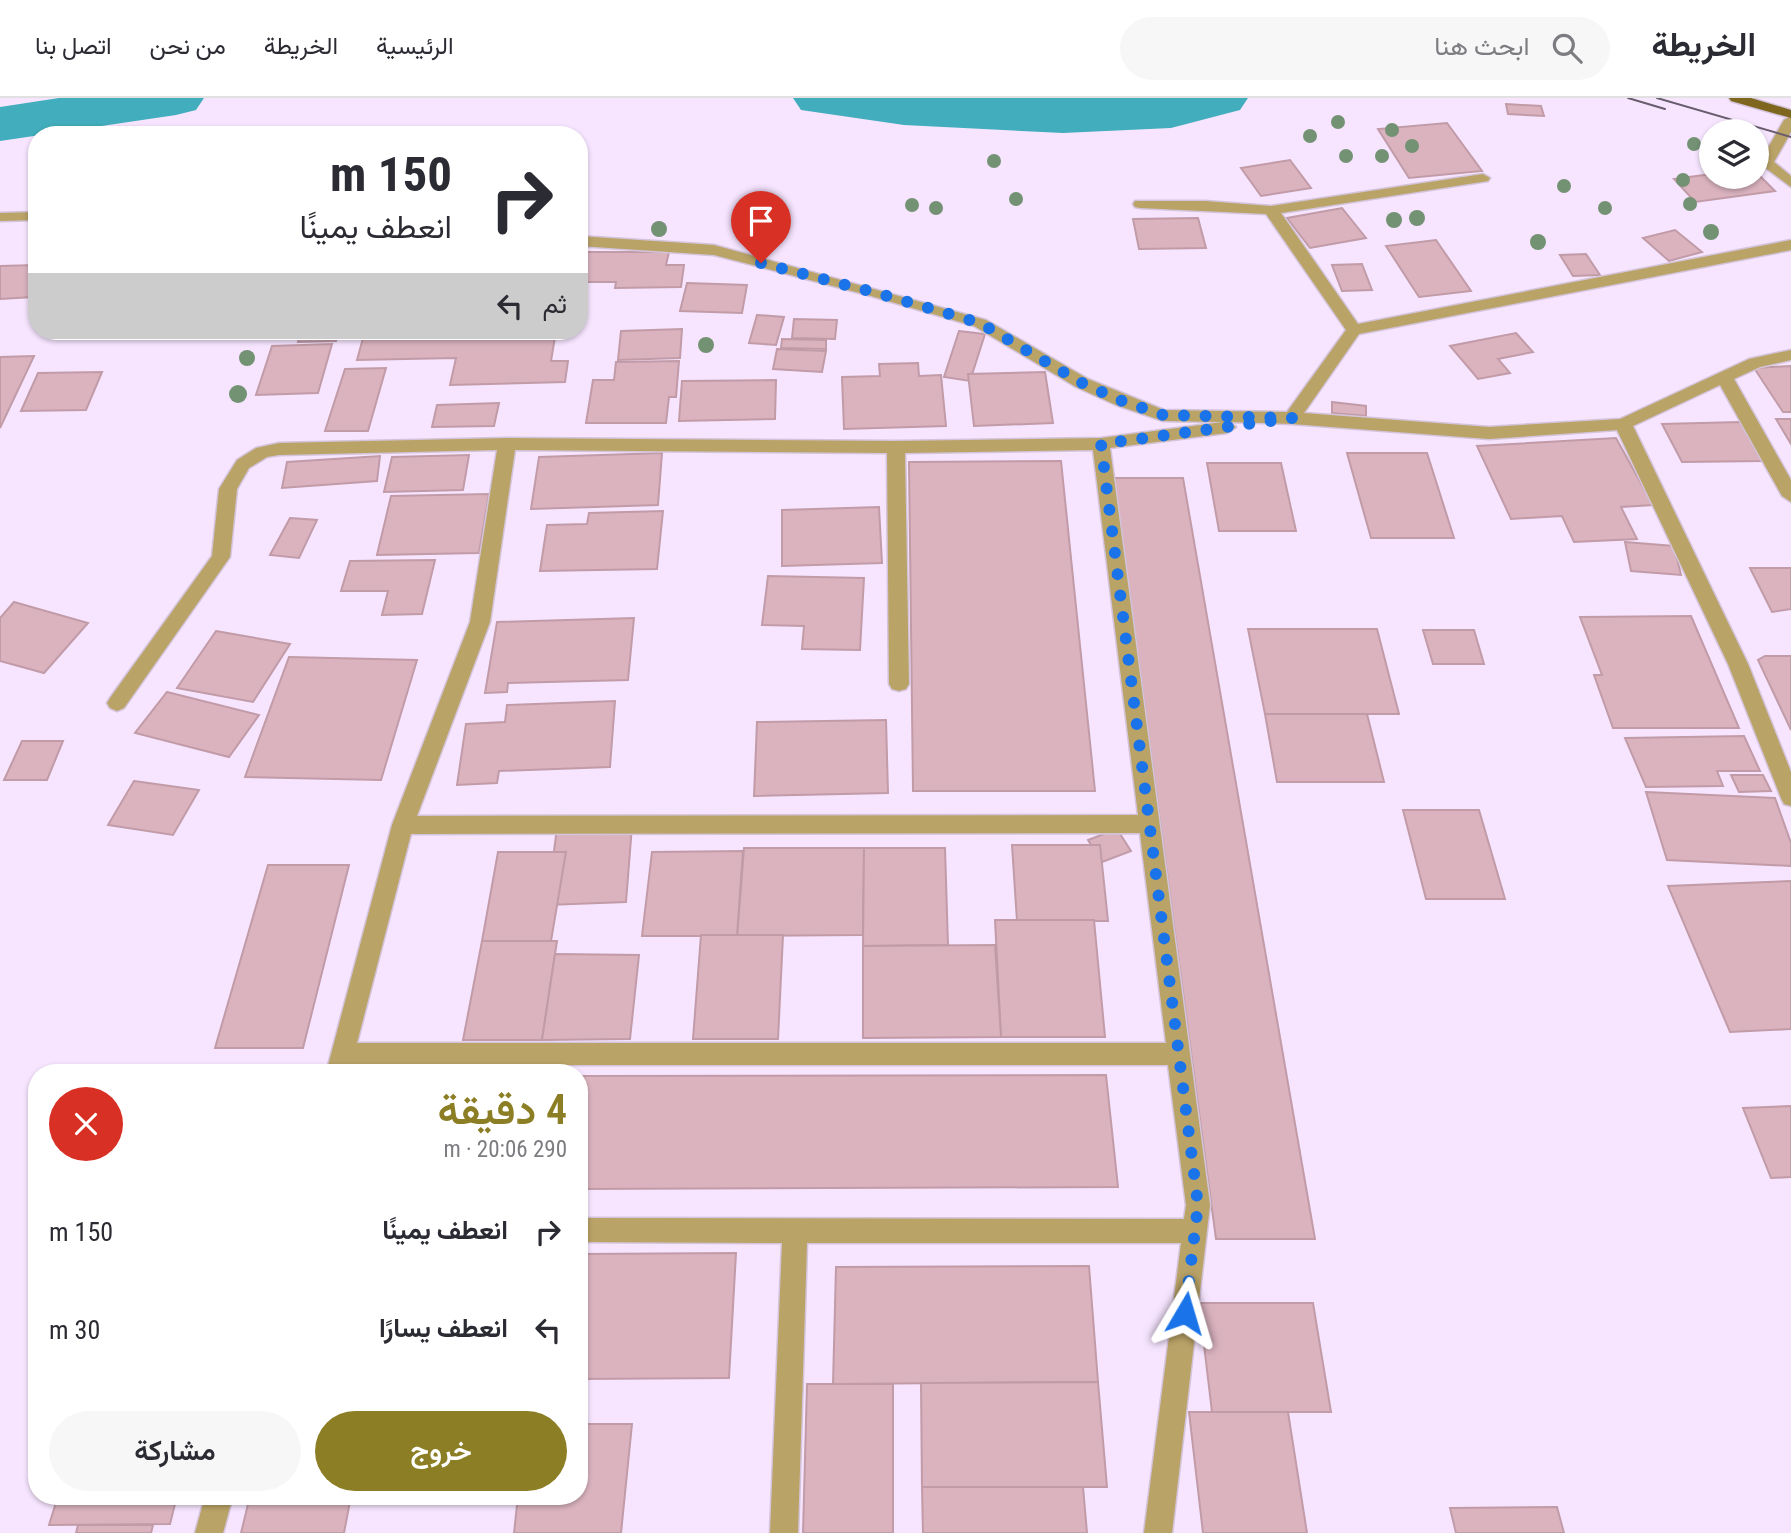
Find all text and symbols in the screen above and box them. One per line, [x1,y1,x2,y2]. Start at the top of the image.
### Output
search box [1120,17,1610,80]
text: الخريطة [1652,25,1756,64]
icon: search [1548,29,1586,67]
text: ابحث هنا [1434,31,1530,61]
text: اتصل بنا [35,32,112,60]
text: من نحن [150,32,226,60]
text: الخريطة [264,32,338,60]
text: الرئيسية [376,32,454,60]
map controls [1699,119,1769,189]
button: layers [1699,119,1769,189]
text: 150 m [330,146,452,203]
icon: right [476,154,567,245]
pin [731,191,791,263]
icon: arrive [742,202,780,240]
text: انعطف يمينًا [299,208,452,246]
icon: left [491,287,529,325]
text: ثم [543,289,567,319]
text: 4 دقيقة [438,1085,567,1134]
button: close [49,1087,123,1161]
text: 290 m · 20:06 [443,1136,567,1163]
icon: right [529,1213,567,1251]
text: انعطف يمينًا [382,1215,508,1245]
text: 150 m [49,1217,113,1247]
position arrow [1148,1276,1222,1350]
icon: left [529,1311,567,1349]
text: انعطف يسارًا [379,1313,508,1343]
text: 30 m [49,1315,100,1345]
button: مشاركة [49,1411,301,1491]
button: خروج [315,1411,567,1491]

